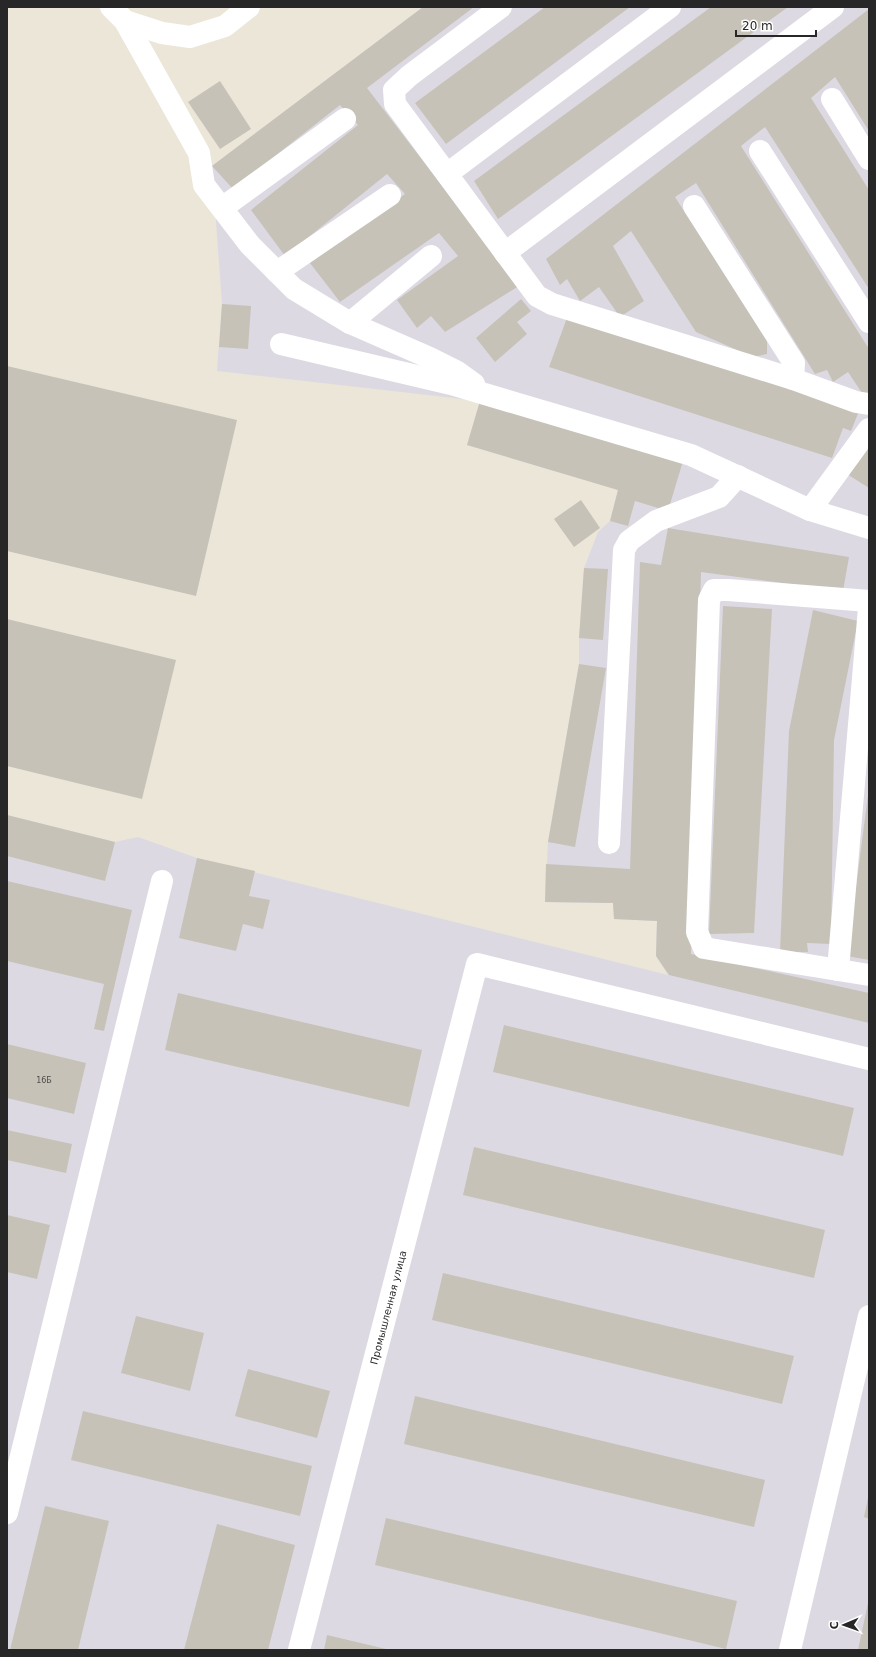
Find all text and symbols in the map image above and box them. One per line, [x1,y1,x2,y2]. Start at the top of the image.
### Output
scale bar [736,12,816,38]
text: 20 m [742,19,773,33]
house number: 16Б [36,1076,52,1085]
street label: Промышленная улица [368,1249,408,1366]
north arrow [824,1605,864,1645]
text: С [828,1621,841,1630]

